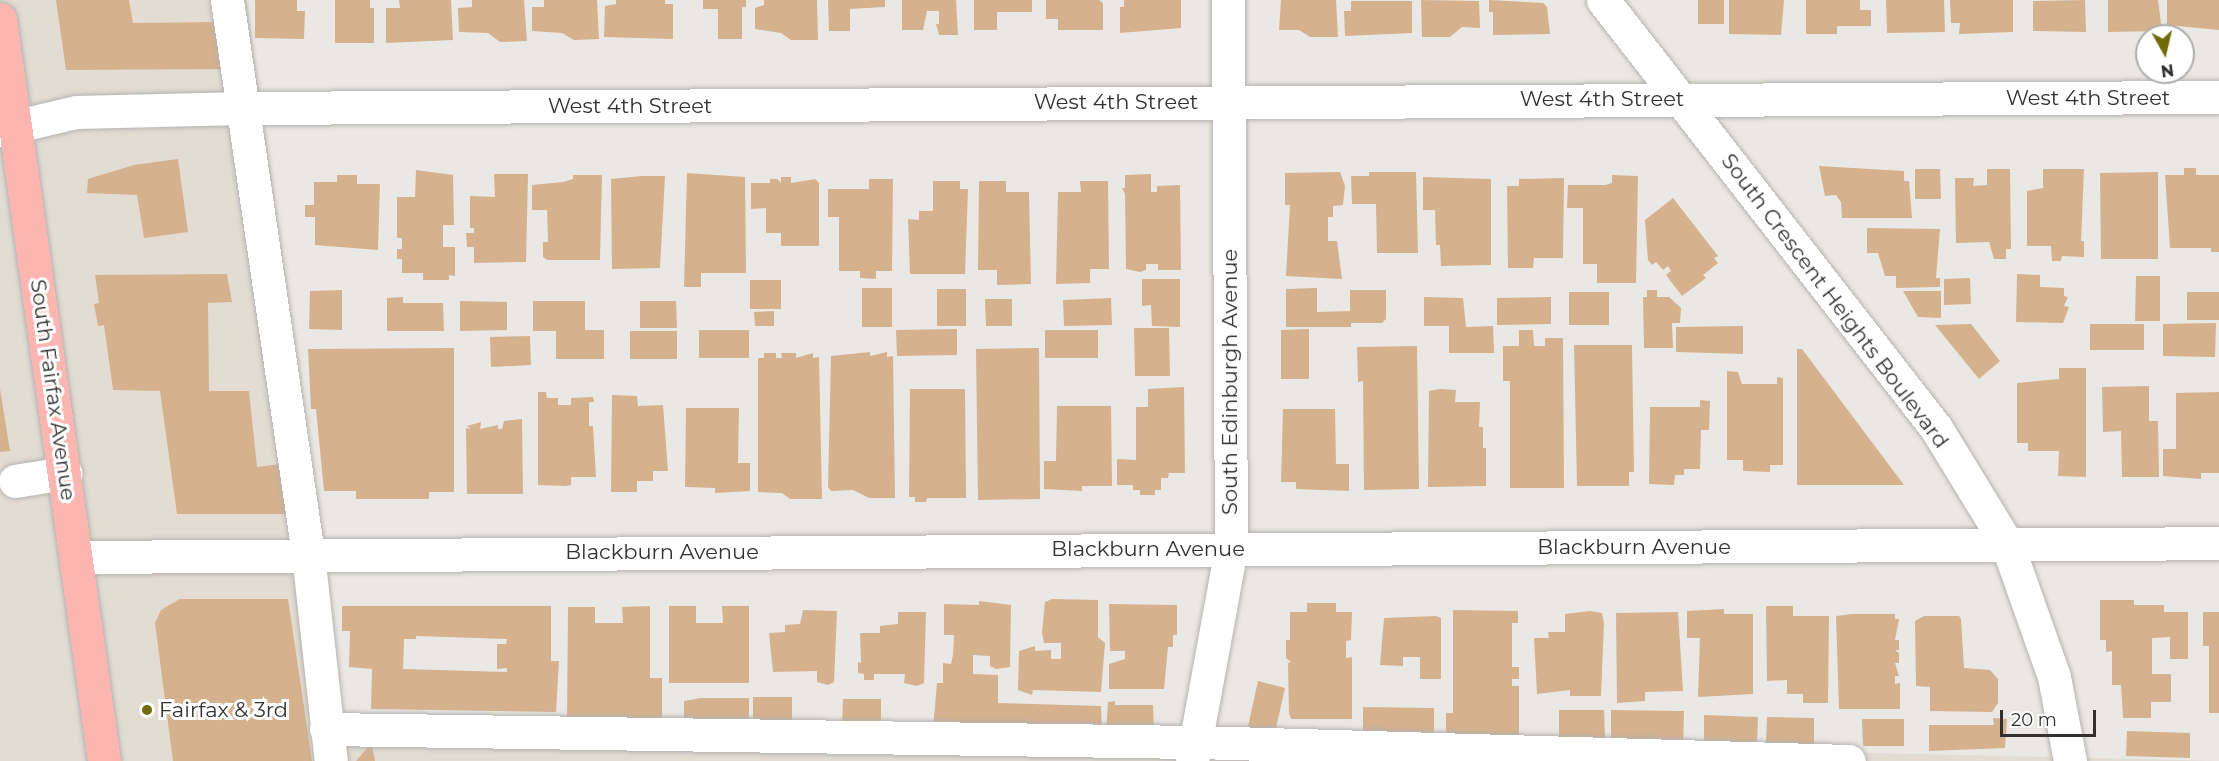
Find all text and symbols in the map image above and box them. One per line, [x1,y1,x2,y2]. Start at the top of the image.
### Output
north arrow [2135,24,2195,84]
text: N [2160,60,2175,81]
street label: West 4th Street [2006,85,2170,111]
street label: West 4th Street [1520,86,1684,112]
street label: West 4th Street [1034,89,1198,115]
street label: West 4th Street [548,93,712,119]
street label: South Crescent Heights Boulevard [1716,149,1954,453]
street label: South Edinburgh Avenue [1217,249,1243,515]
street label: South Fairfax Avenue [25,278,81,502]
street label: Blackburn Avenue [1537,534,1731,560]
street label: Blackburn Avenue [1051,536,1245,562]
street label: Blackburn Avenue [565,539,759,565]
place label: Fairfax & 3rd [159,697,288,723]
scale bar [2003,698,2099,736]
marker: Fairfax & 3rd [140,703,154,717]
text: 20 m [2011,709,2057,731]

